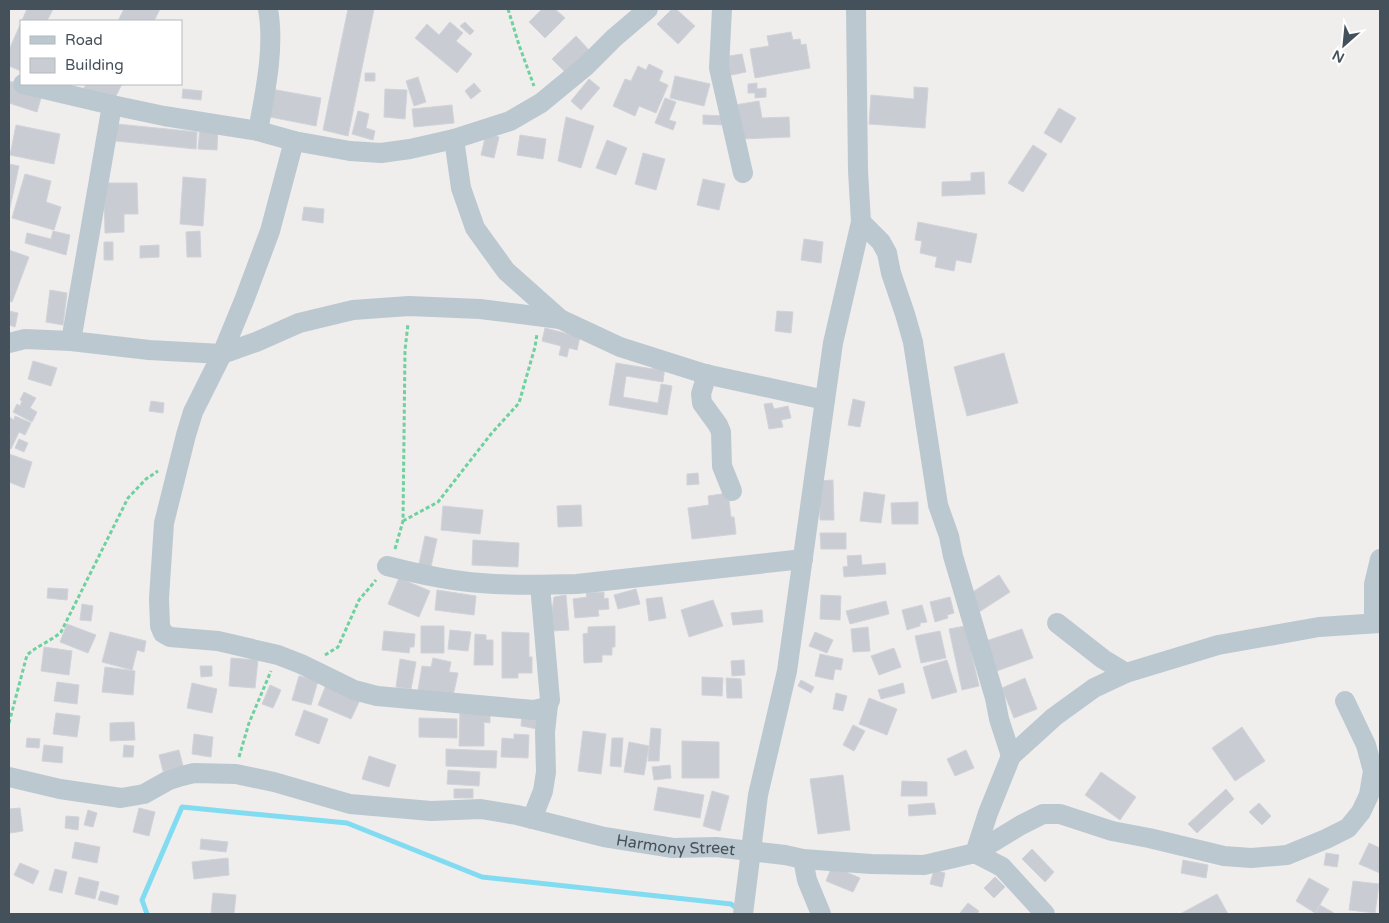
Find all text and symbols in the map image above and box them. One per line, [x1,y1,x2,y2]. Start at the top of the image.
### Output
legend [20,20,182,85]
north arrow [1319,20,1369,70]
text: Road [65,31,103,49]
text: N [1329,46,1347,66]
text: Building [65,56,124,74]
street label: Harmony Street [615,830,736,860]

